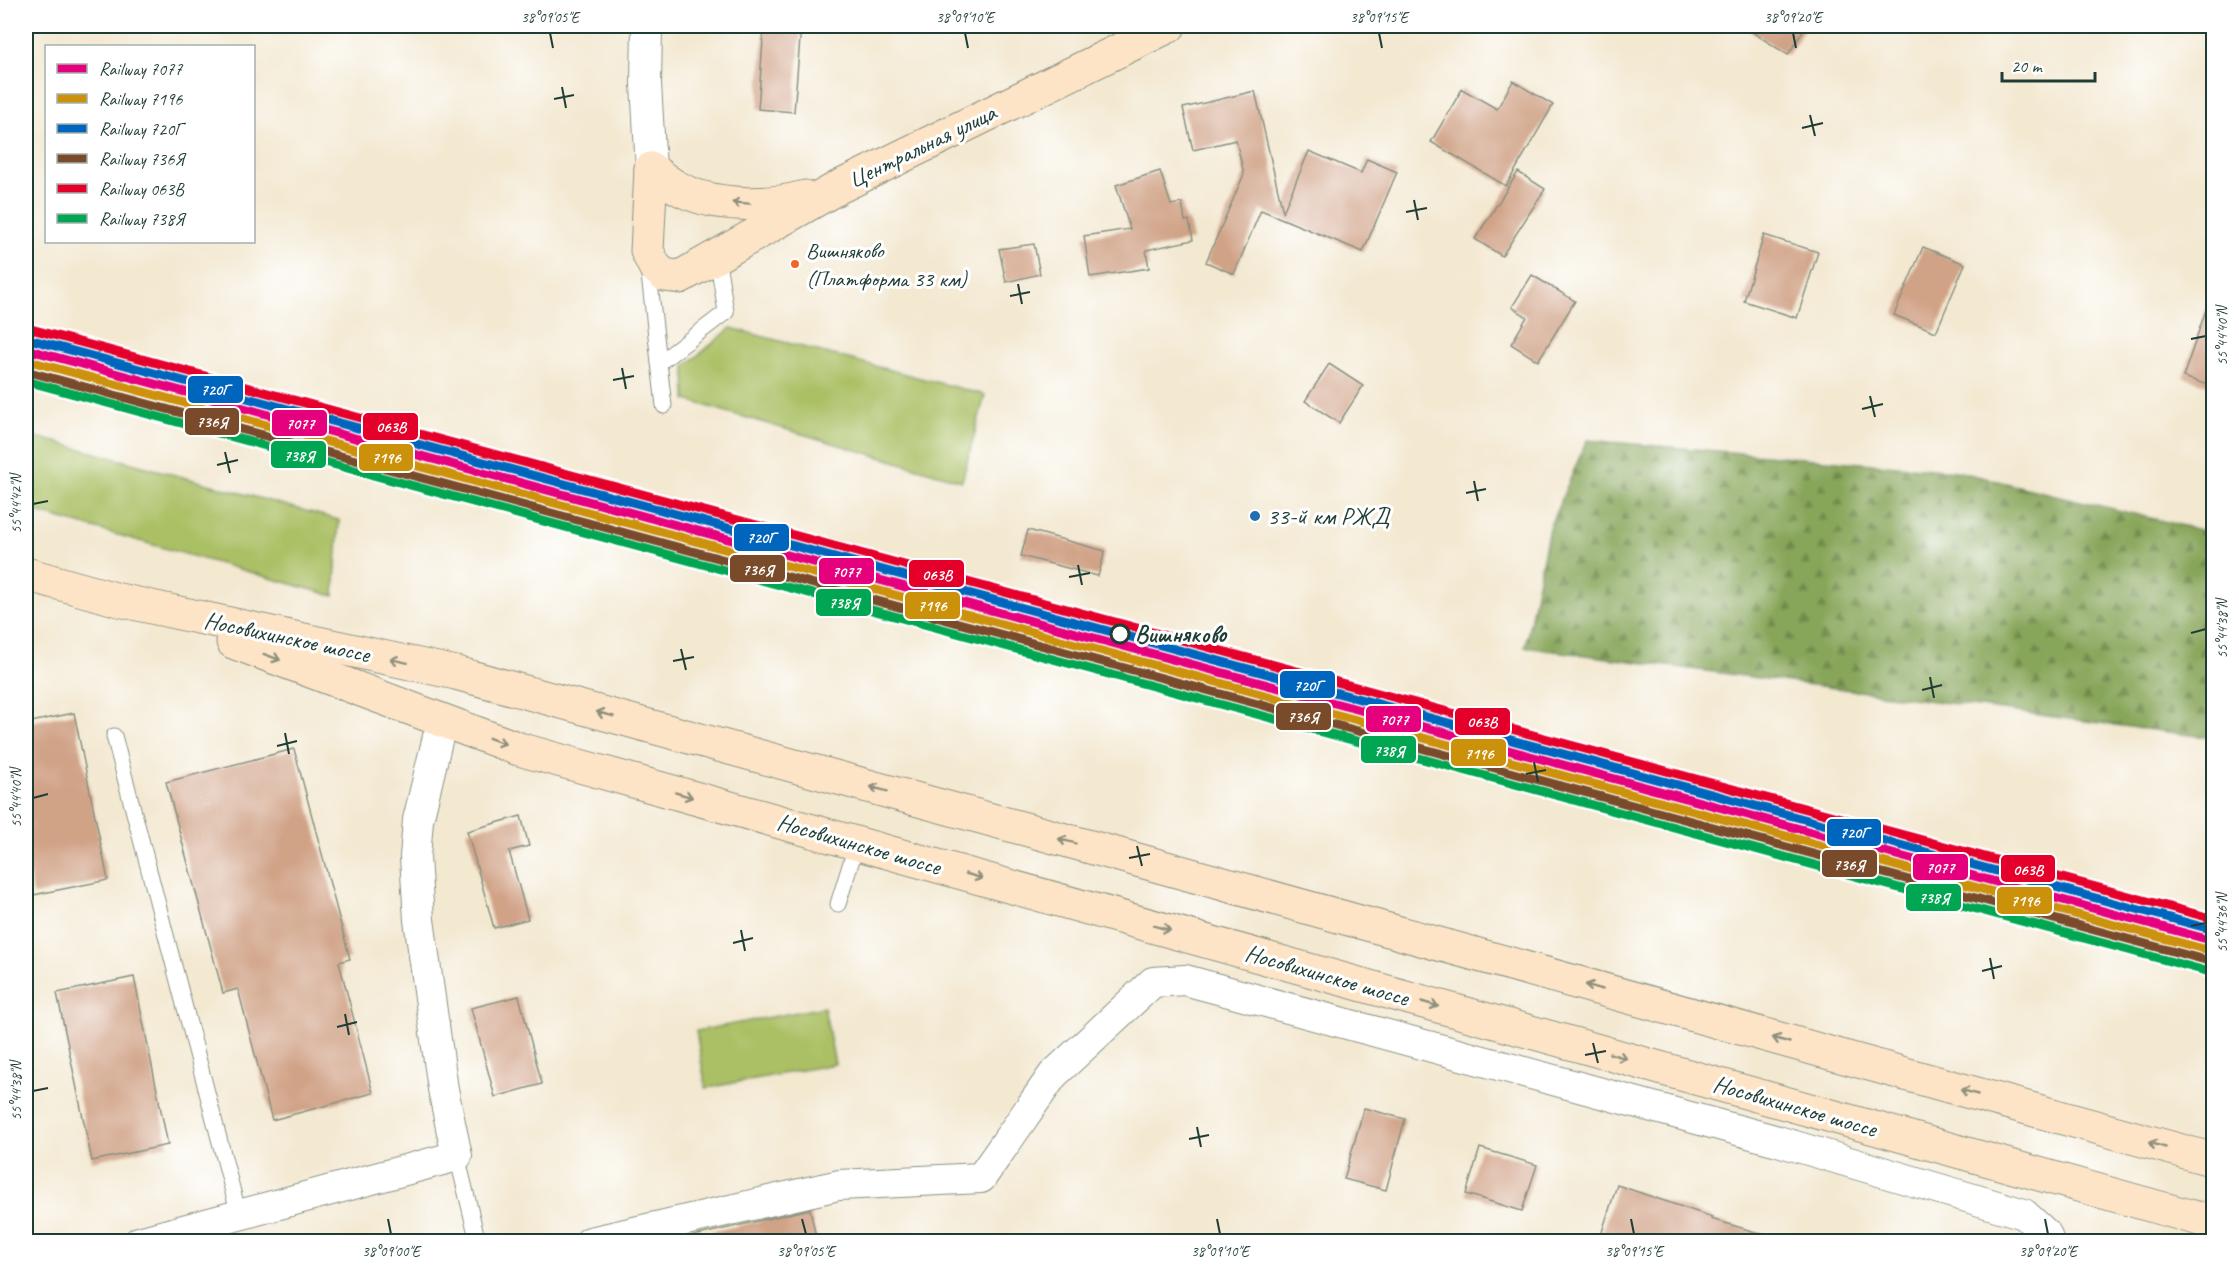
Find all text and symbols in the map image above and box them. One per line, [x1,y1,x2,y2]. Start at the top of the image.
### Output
text: 38°09'05"E [521,8,581,27]
text: 38°09'10"E [936,8,996,27]
text: 38°09'15"E [1350,8,1410,27]
text: 38°09'20"E [1764,8,1824,27]
legend [45,45,255,243]
scale bar [2002,45,2095,83]
text: 20 m [2011,55,2044,77]
text: Railway 7077 [99,58,183,80]
text: Railway 7196 [99,88,183,110]
street label: Центральная улица [843,97,1002,195]
text: Railway 720Г [99,118,186,140]
text: Railway 736Я [99,148,187,170]
text: Railway 063В [99,178,185,200]
one-way arrow [732,197,751,208]
text: Railway 738Я [99,208,187,230]
place label: Вишняково (Платформа 33 км) [806,237,968,293]
marker: Вишняково (Платформа 33 км) [789,258,801,270]
text: 55°44'40"N [2213,303,2232,366]
line badge: 720Г [187,375,244,404]
text: 720Г [201,380,233,400]
line badge: 736Я [184,407,240,436]
line badge: 7077 [271,409,328,437]
text: 736Я [196,412,230,432]
line badge: 063В [362,412,419,441]
text: 7077 [286,414,316,434]
text: 063В [376,417,408,437]
line badge: 738Я [270,440,327,469]
line badge: 7196 [358,443,414,472]
text: 738Я [283,446,317,466]
text: 7196 [372,448,402,468]
text: 55°44'42"N [7,471,26,534]
place label: 33-й км РЖД [1267,501,1391,531]
marker: 33-й км РЖД [1248,509,1262,523]
line badge: 720Г [733,523,790,552]
text: 720Г [747,528,779,548]
line badge: 736Я [729,554,786,583]
line badge: 7077 [818,557,875,585]
line badge: 063В [908,559,965,588]
text: 736Я [742,560,776,580]
text: 7077 [832,562,862,582]
text: 063В [922,565,954,585]
line badge: 738Я [815,588,872,617]
line badge: 7196 [904,591,961,620]
text: 738Я [828,593,862,613]
text: 7196 [918,596,948,616]
text: 55°44'38"N [2213,596,2232,659]
street label: Носовихинское шоссе [201,605,375,670]
place label: Вишняково [1135,619,1228,649]
marker: Вишняково [1110,624,1130,644]
one-way arrow [262,652,281,663]
one-way arrow [390,655,409,666]
line badge: 720Г [1279,670,1336,699]
text: 720Г [1294,676,1326,696]
line badge: 736Я [1275,702,1332,731]
line badge: 7077 [1365,705,1422,733]
text: 736Я [1287,707,1321,727]
line badge: 063В [1454,707,1511,736]
one-way arrow [596,708,615,719]
text: 7077 [1380,710,1410,730]
text: 063В [1467,712,1499,732]
line badge: 738Я [1360,735,1417,764]
one-way arrow [487,736,506,747]
line badge: 7196 [1450,738,1507,767]
text: 738Я [1373,741,1407,761]
text: 7196 [1465,744,1495,764]
text: 55°44'40"N [7,765,26,828]
one-way arrow [870,783,889,794]
one-way arrow [674,790,693,801]
street label: Носовихинское шоссе [774,806,946,882]
line badge: 720Г [1826,818,1882,847]
text: 720Г [1840,823,1872,843]
one-way arrow [1058,835,1077,846]
line badge: 736Я [1821,849,1878,878]
line badge: 7077 [1912,853,1969,881]
line badge: 063В [2000,854,2056,883]
text: 736Я [1833,855,1867,875]
text: 7077 [1926,858,1956,878]
text: 063В [2013,860,2045,880]
one-way arrow [964,871,983,882]
line badge: 738Я [1905,883,1962,912]
line badge: 7196 [1996,886,2053,915]
text: 738Я [1918,888,1952,908]
text: 55°44'36"N [2213,890,2232,953]
text: 7196 [2011,891,2041,911]
one-way arrow [1152,923,1171,935]
street label: Носовихинское шоссе [1242,937,1414,1013]
one-way arrow [1585,981,1604,993]
one-way arrow [1420,998,1439,1010]
one-way arrow [1772,1034,1791,1045]
one-way arrow [1608,1051,1627,1062]
text: 55°44'38"N [7,1058,26,1121]
street label: Носовихинское шоссе [1710,1068,1882,1144]
one-way arrow [1960,1086,1979,1097]
one-way arrow [2148,1138,2167,1150]
text: 38°09'00"E [362,1242,422,1261]
text: 38°09'05"E [777,1242,837,1261]
text: 38°09'10"E [1191,1242,1251,1261]
text: 38°09'15"E [1605,1242,1665,1261]
text: 38°09'20"E [2019,1242,2079,1261]

